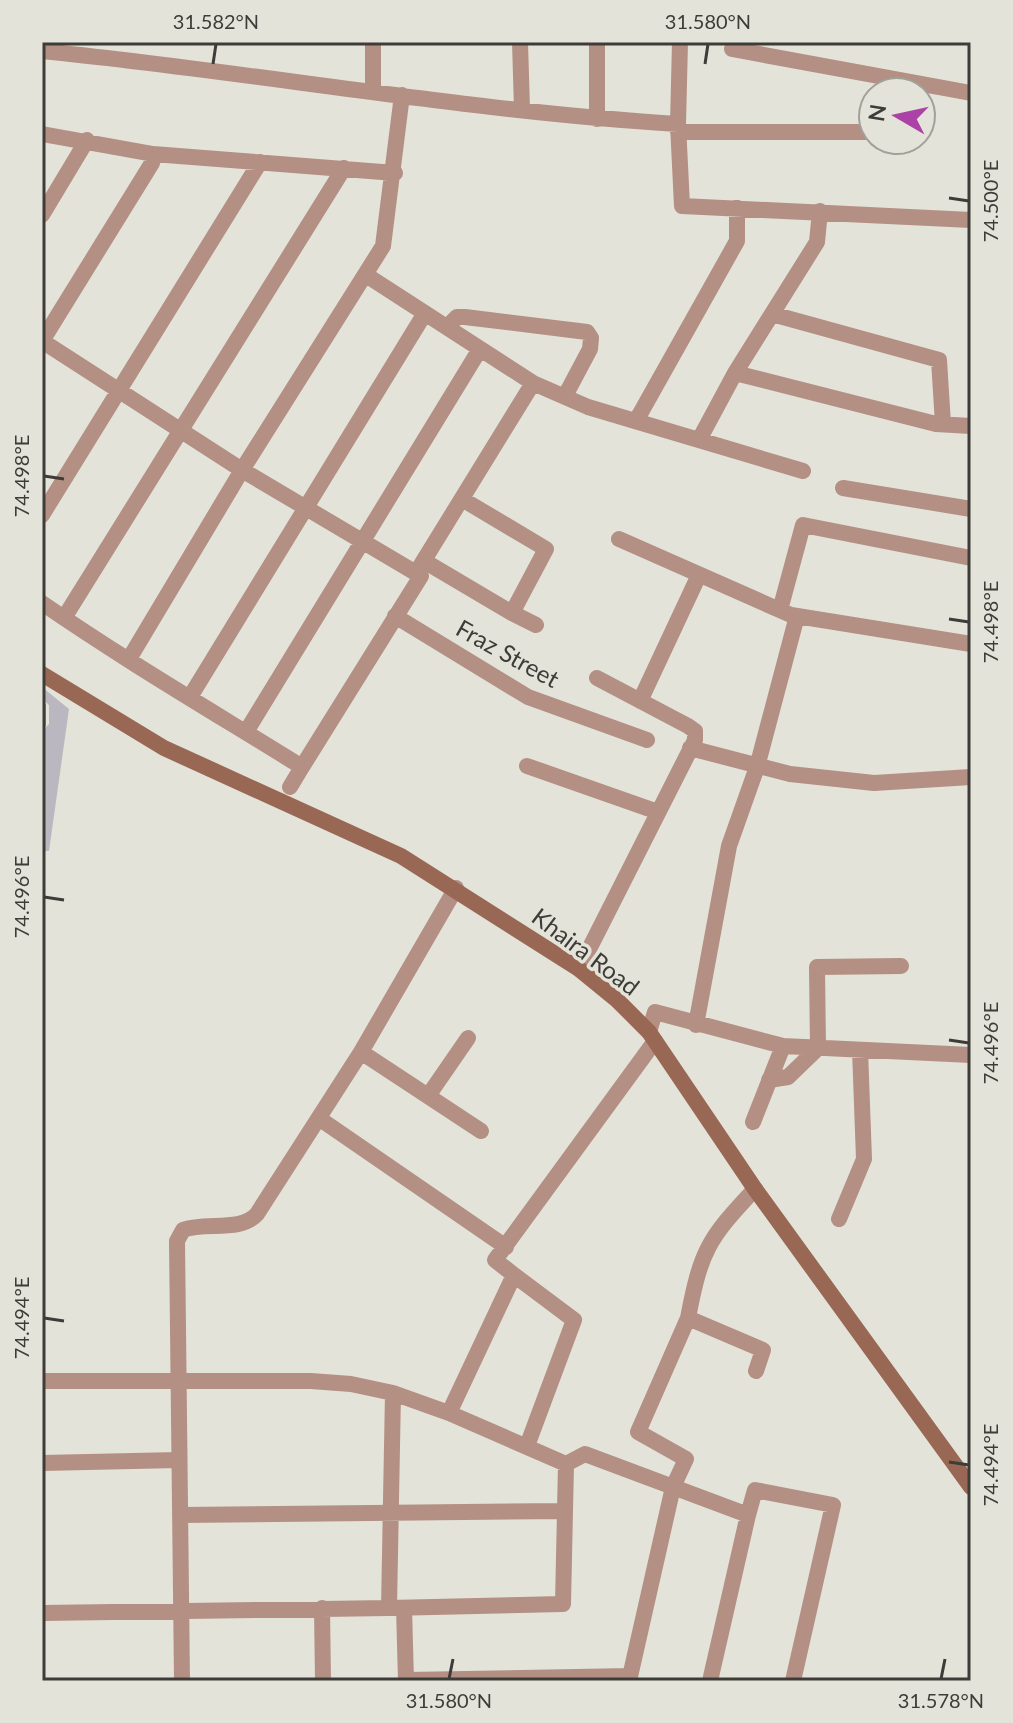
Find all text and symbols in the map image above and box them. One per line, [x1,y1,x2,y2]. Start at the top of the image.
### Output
text: 31.582°N [173,9,259,33]
text: 31.580°N [665,9,751,33]
north arrow [857,76,937,156]
text: N [862,102,891,123]
text: 74.500°E [978,160,1002,242]
text: 74.498°E [9,435,33,517]
text: 74.498°E [978,581,1002,663]
street label: Fraz Street [451,613,565,693]
text: 74.496°E [9,856,33,938]
street label: Khaira Road [527,901,645,1001]
text: 74.496°E [978,1002,1002,1084]
text: 74.494°E [9,1277,33,1359]
text: 74.494°E [978,1424,1002,1506]
text: 31.580°N [406,1688,492,1712]
text: 31.578°N [898,1688,984,1712]

